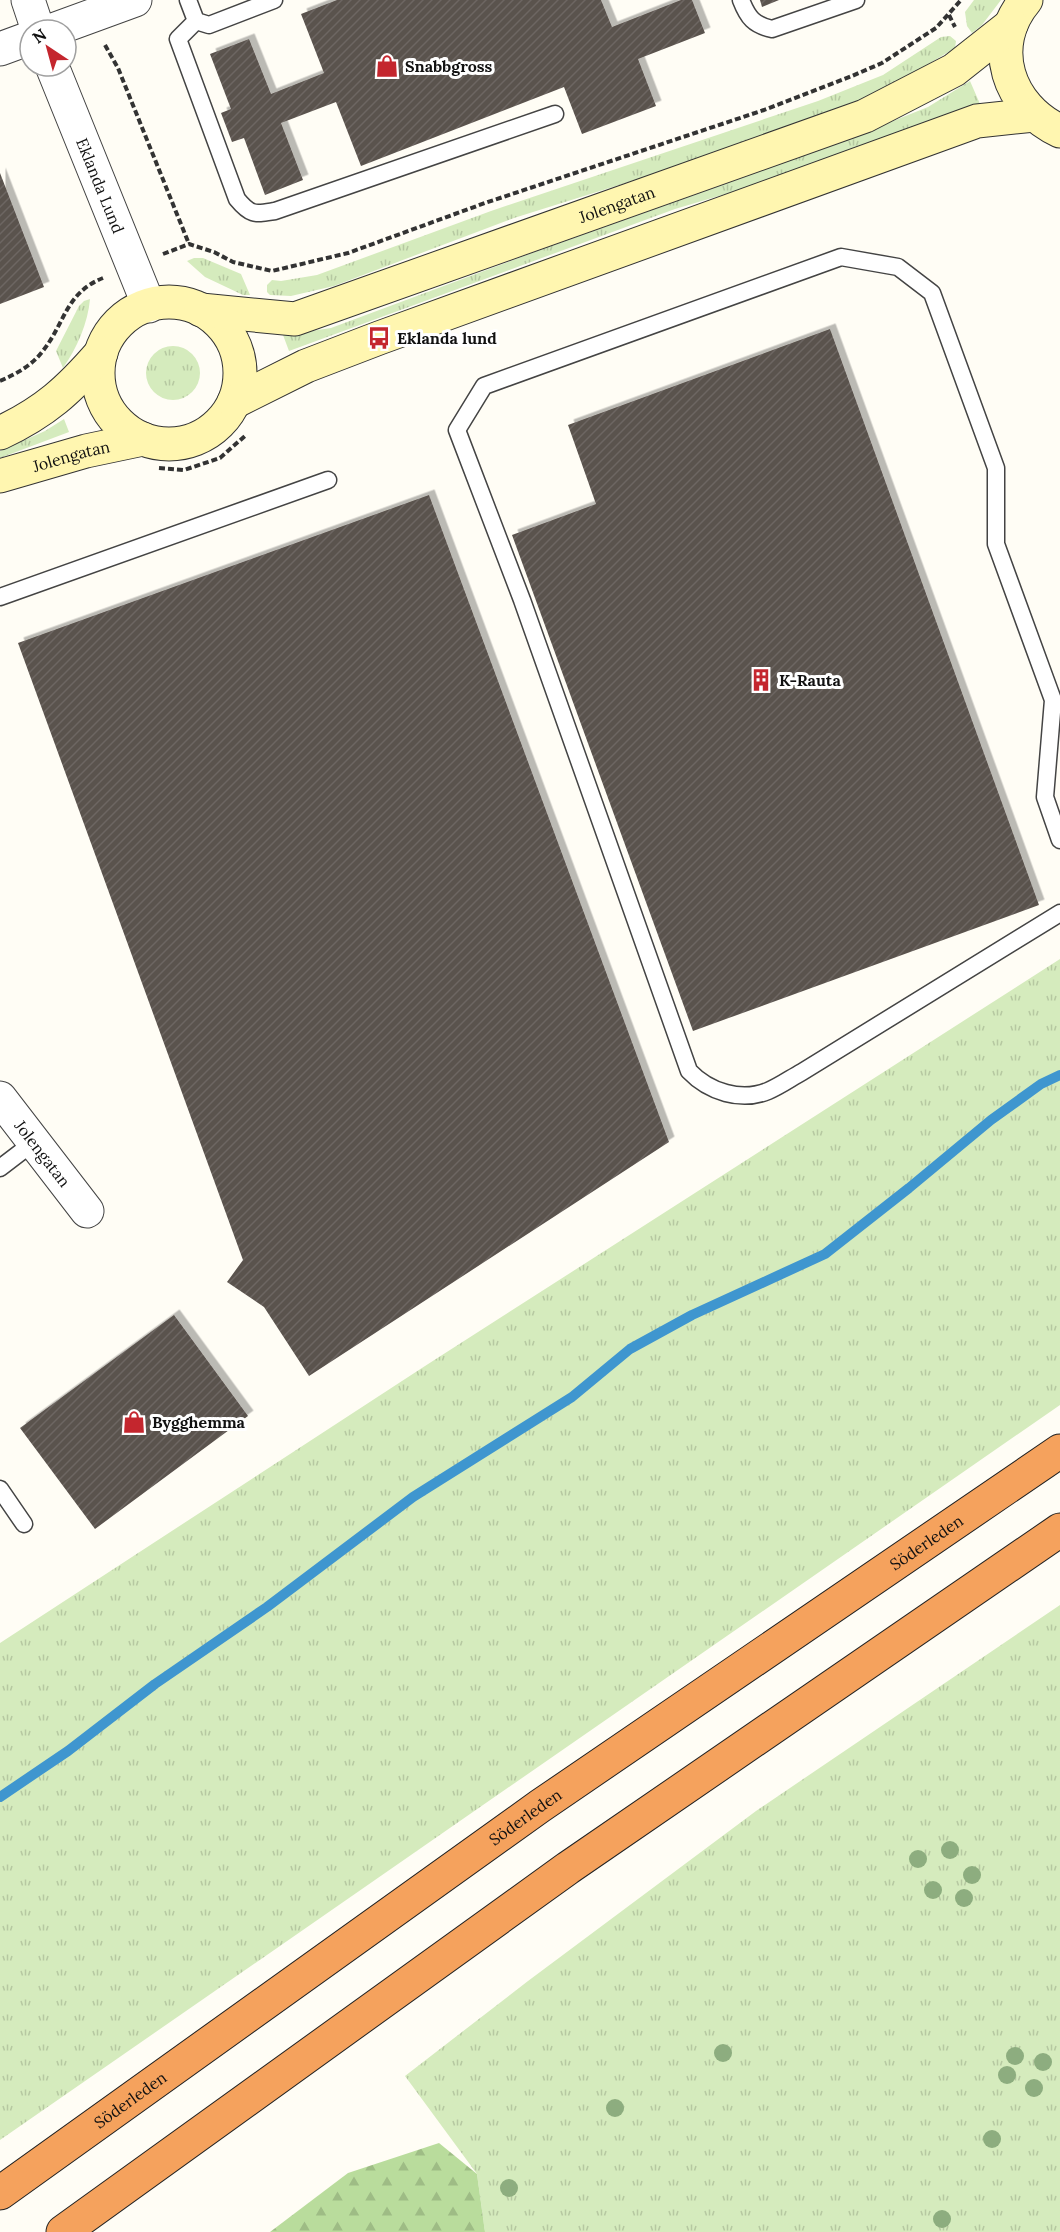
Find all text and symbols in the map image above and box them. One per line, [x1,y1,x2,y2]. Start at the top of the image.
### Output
north arrow [18,18,78,78]
text: N [28,24,50,48]
shop icon: Snabbgross [374,53,400,79]
place label: Snabbgross [405,56,493,76]
street label: Eklanda Lund [72,135,129,237]
street label: Jolengatan [575,182,658,227]
bus stop icon: Eklanda lund [366,325,392,351]
place label: Eklanda lund [397,328,497,348]
street label: Jolengatan [29,436,112,476]
building icon: K-Rauta [748,667,774,693]
place label: K-Rauta [779,670,841,690]
street label: Jolengatan [10,1115,75,1191]
shop icon: Bygghemma [121,1409,147,1435]
place label: Bygghemma [152,1412,246,1432]
street label: Söderleden [886,1510,967,1574]
street label: Söderleden [485,1784,566,1849]
street label: Söderleden [90,2067,170,2133]

